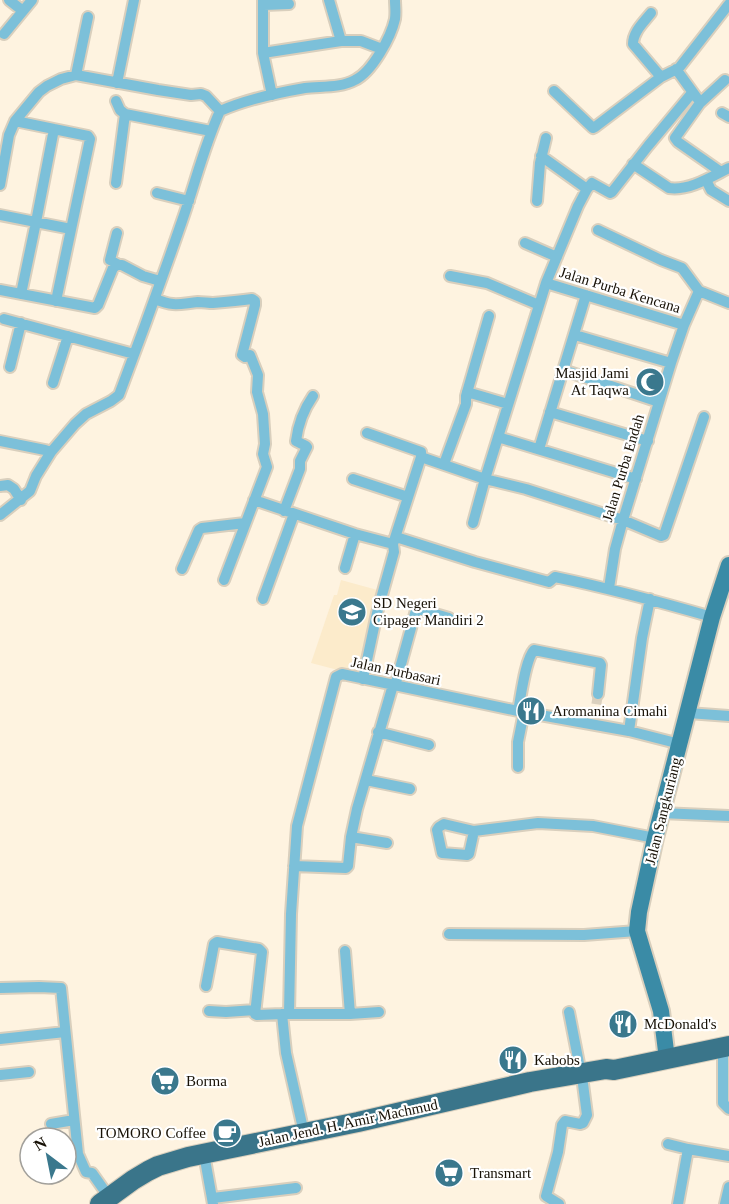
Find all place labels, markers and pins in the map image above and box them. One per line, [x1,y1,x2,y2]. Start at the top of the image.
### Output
place label: Masjid Jami At Taqwa [555,365,629,398]
mosque icon: Masjid Jami At Taqwa [634,366,666,398]
place label: SD Negeri Cipager Mandiri 2 [373,595,484,628]
school or university icon: SD Negeri Cipager Mandiri 2 [336,596,368,628]
restaurant icon: Aromanina Cimahi [515,695,547,727]
place label: Aromanina Cimahi [552,703,667,719]
restaurant icon: McDonald's [607,1008,639,1040]
place label: McDonald's [644,1016,717,1032]
restaurant icon: Kabobs [497,1044,529,1076]
place label: Kabobs [534,1052,580,1068]
supermarket icon: Borma [149,1065,181,1097]
place label: Borma [186,1073,227,1089]
cafe icon: TOMORO Coffee [211,1117,243,1149]
place label: TOMORO Coffee [97,1125,206,1141]
supermarket icon: Transmart [433,1157,465,1189]
place label: Transmart [470,1165,532,1181]

